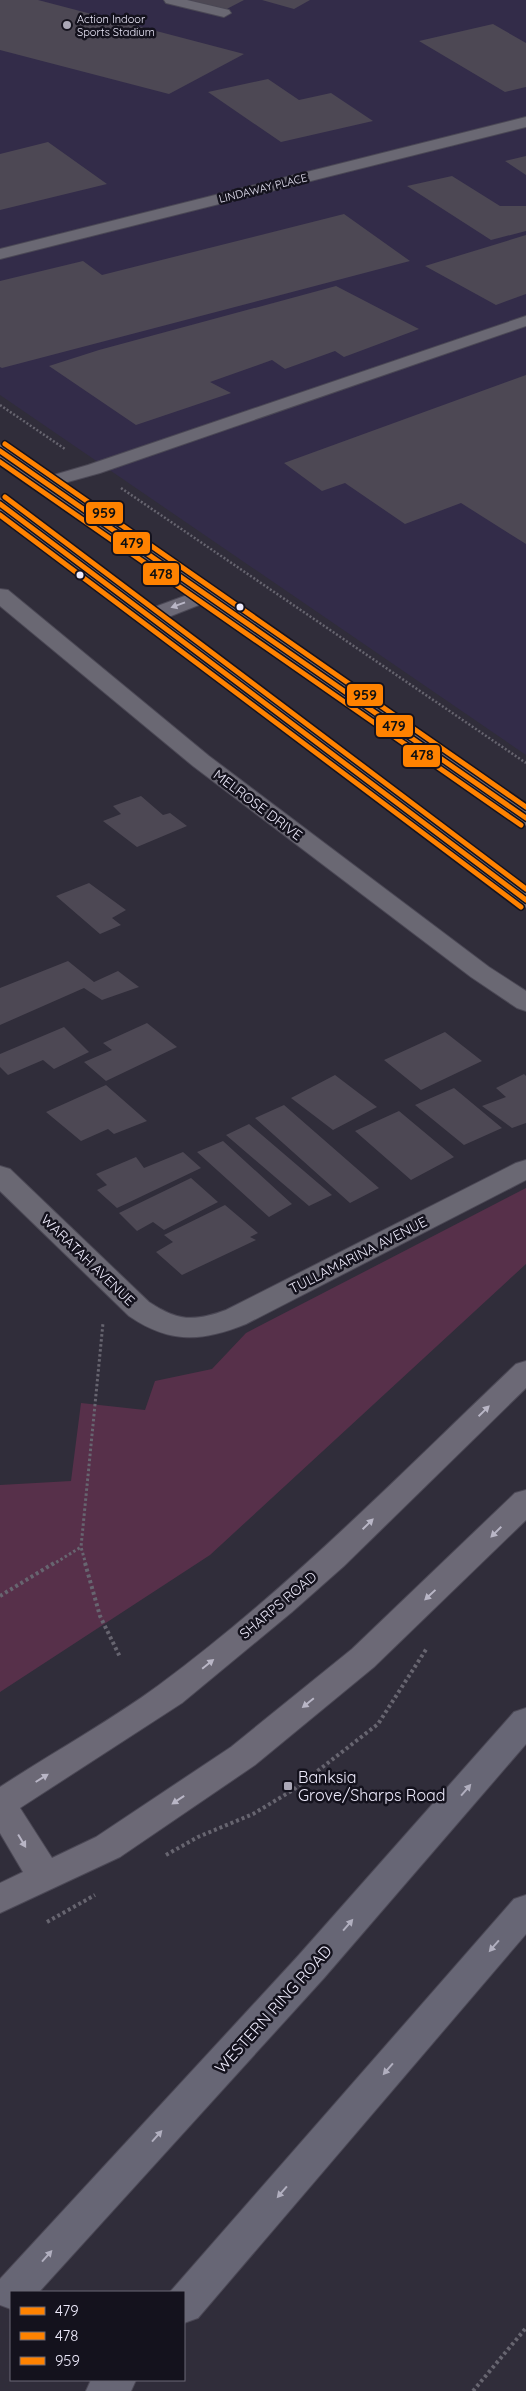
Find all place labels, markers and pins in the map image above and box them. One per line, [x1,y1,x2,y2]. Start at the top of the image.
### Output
place label: Action Indoor Sports Stadium [77,12,155,39]
marker: Action Indoor Sports Stadium [61,19,73,31]
unlabelled marker [75,570,85,580]
unlabelled marker [235,602,245,612]
place label: Banksia Grove/Sharps Road [298,1767,446,1805]
marker: Banksia Grove/Sharps Road [282,1780,294,1792]

